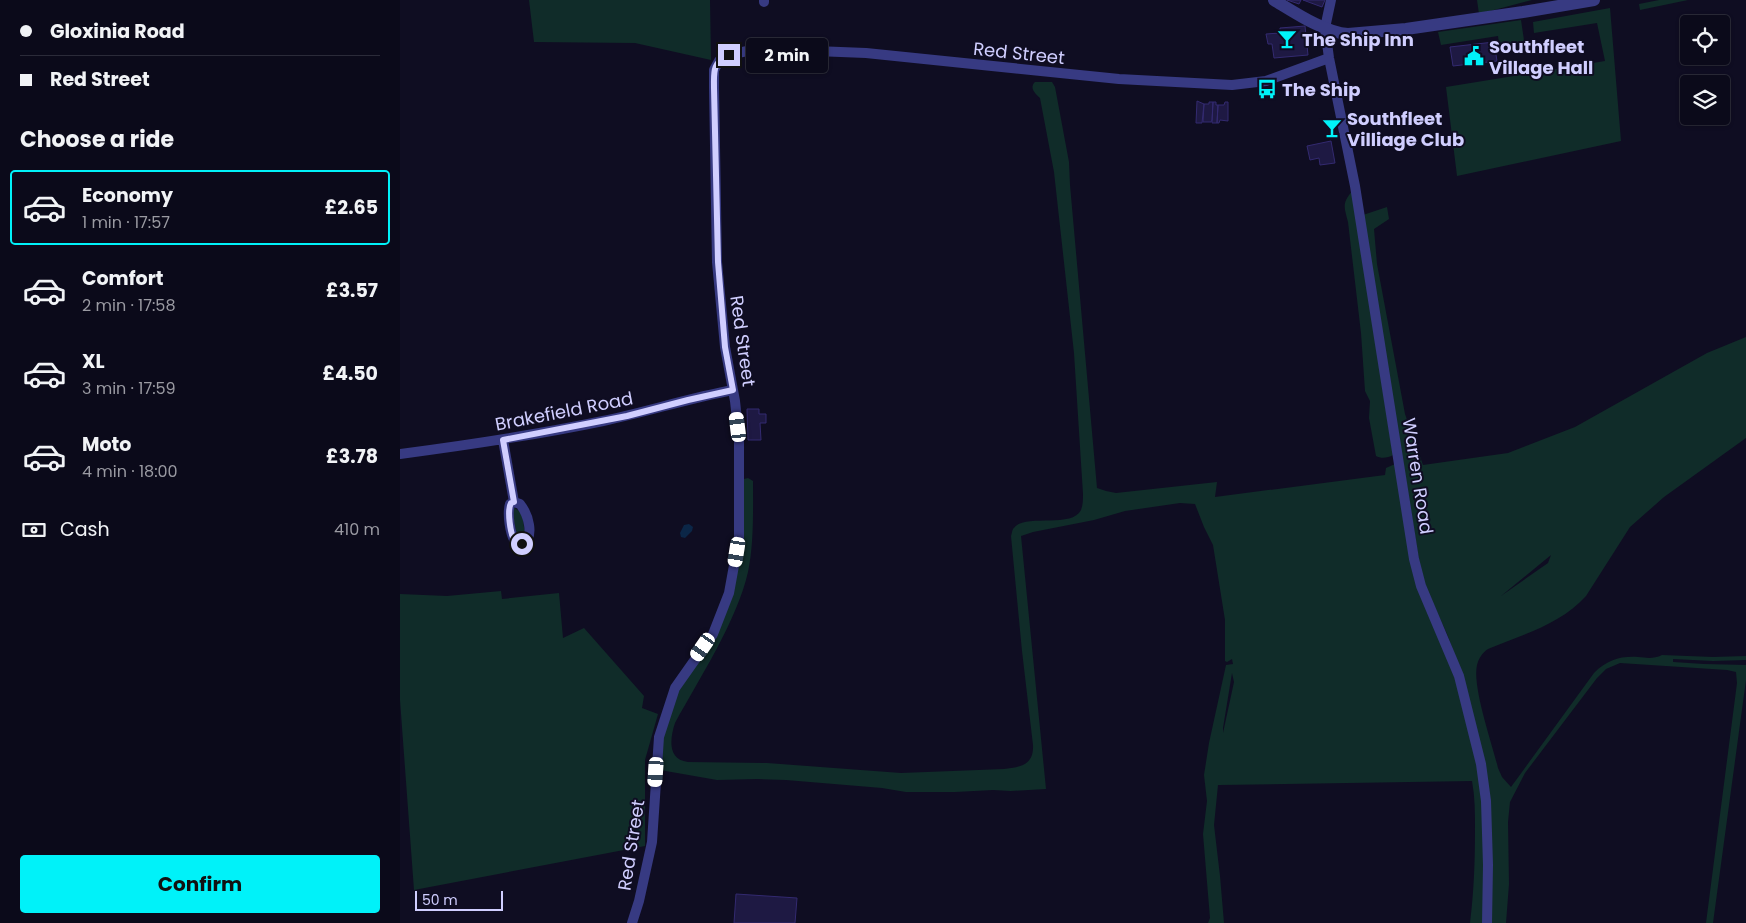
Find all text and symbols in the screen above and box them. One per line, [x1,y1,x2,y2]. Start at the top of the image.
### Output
map controls [1680,15,1730,125]
button: locate [1680,15,1730,65]
text: Gloxinia Road [50,18,185,45]
place label: The Ship Inn [1302,27,1414,52]
bar icon: The Ship Inn [1276,28,1298,50]
place label: Southfleet Village Hall [1489,34,1593,80]
street label: Red Street [972,36,1066,70]
callout: 2 min [746,38,829,72]
route end [718,44,740,66]
text: 2 min [765,44,809,67]
public building icon: Southfleet Village Hall [1463,45,1485,67]
text: Red Street [50,66,150,93]
button: layers [1680,75,1730,125]
place label: The Ship [1282,77,1360,102]
bus stop icon: The Ship [1256,78,1278,100]
place label: Southfleet Villiage Club [1347,106,1464,152]
bar icon: Southfleet Villiage Club [1321,117,1343,139]
text: Choose a ride [20,124,174,155]
text: Economy [82,182,173,209]
icon: car [22,185,67,230]
text: £2.65 [325,194,378,221]
text: 1 min · 17:57 [82,211,170,234]
text: Comfort [82,265,164,292]
icon: car [22,268,67,313]
text: £3.57 [326,277,378,304]
text: 2 min · 17:58 [82,294,175,317]
street label: Red Street [724,294,762,388]
text: XL [82,348,105,375]
icon: car [22,351,67,396]
text: £4.50 [322,360,378,387]
text: 3 min · 17:59 [82,377,176,400]
street label: Brakefield Road [493,385,635,437]
car [728,411,747,443]
street label: Warren Road [1396,416,1440,536]
text: Moto [82,431,131,458]
icon: car [22,434,67,479]
text: £3.78 [326,443,378,470]
text: 4 min · 18:00 [82,460,178,483]
icon: cash [20,516,48,544]
text: Cash [60,516,110,543]
text: 410 m [334,518,380,541]
route start [511,533,533,555]
car [727,536,746,568]
car [688,630,717,664]
car [647,757,664,787]
street label: Red Street [611,798,651,892]
button: Confirm [20,855,380,913]
scale bar [415,888,502,911]
text: 50 m [422,890,458,910]

